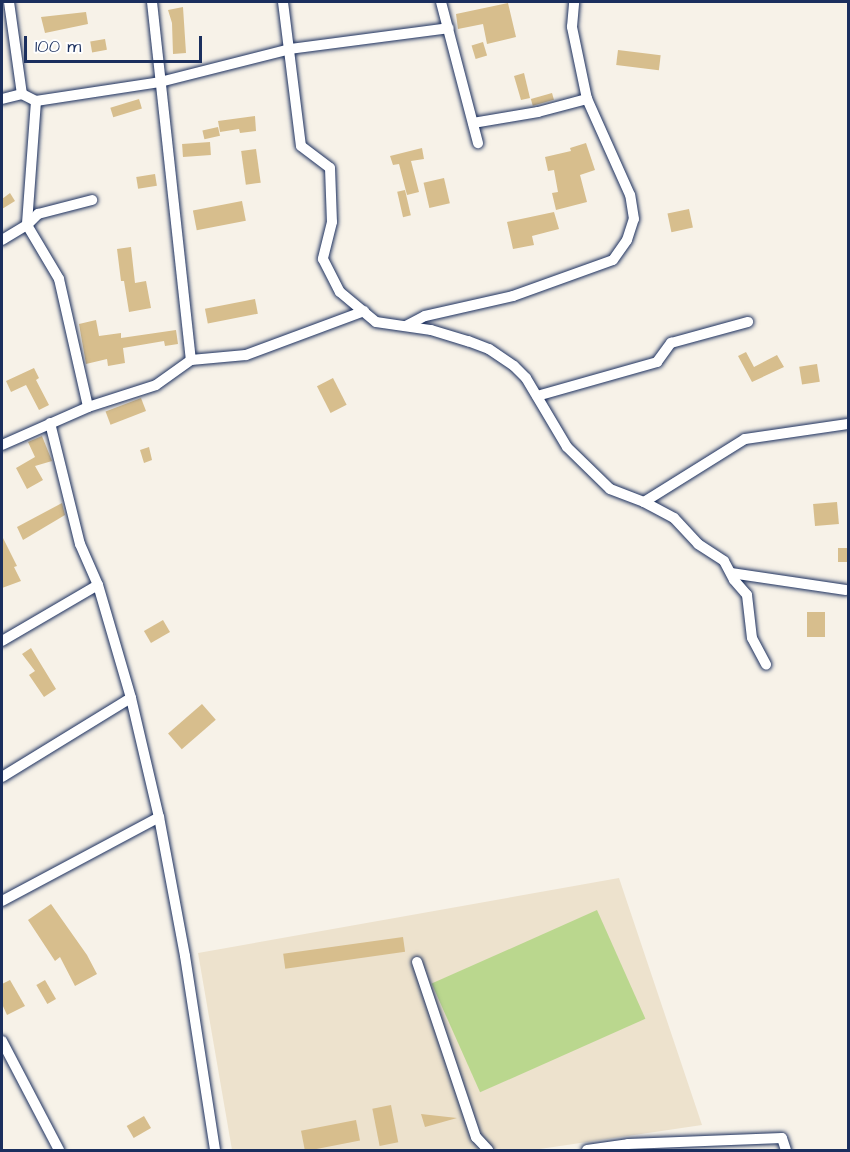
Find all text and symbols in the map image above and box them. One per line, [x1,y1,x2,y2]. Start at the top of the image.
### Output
scale bar [27,24,206,62]
text: 100 m [35,34,81,59]

